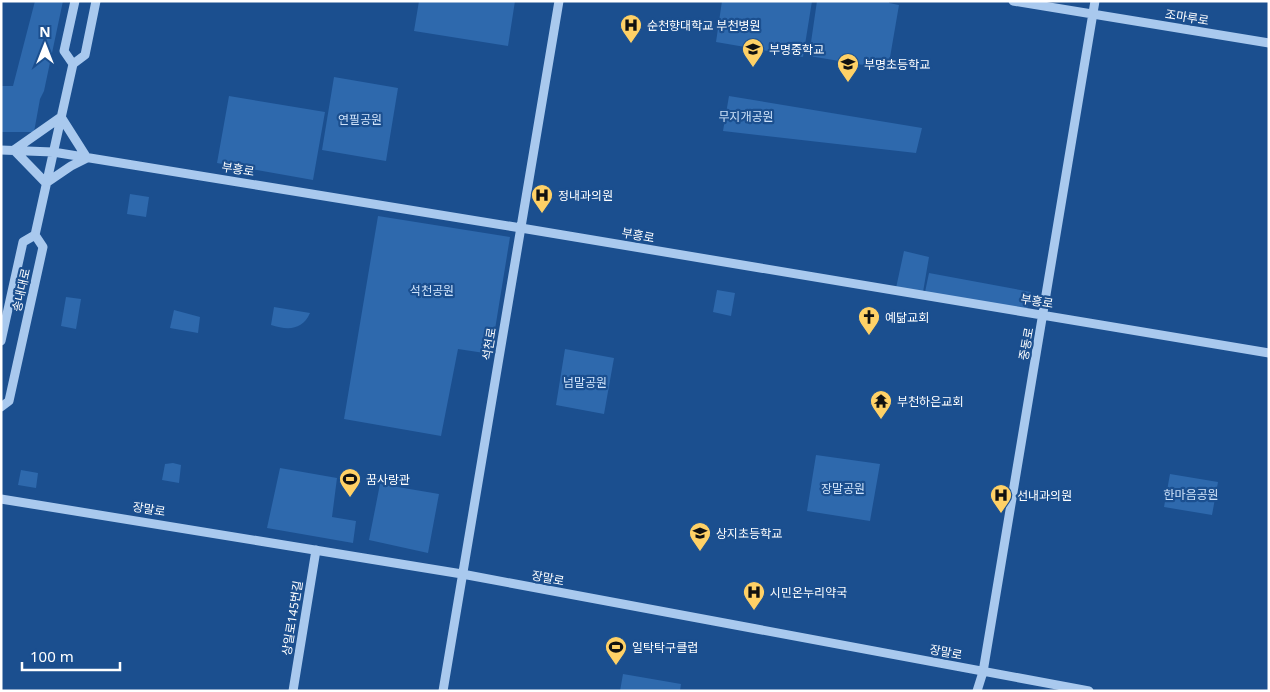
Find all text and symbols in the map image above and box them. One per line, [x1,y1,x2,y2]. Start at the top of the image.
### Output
street label: 조마루로 [1164,5,1210,29]
hospital icon: 순천향대학교 부천병원 [619,13,643,44]
place label: 순천향대학교 부천병원 [647,17,761,34]
north arrow [20,20,70,70]
text: N [39,22,51,41]
school or university icon: 부명중학교 [741,37,765,68]
place label: 부명중학교 [769,41,824,58]
school or university icon: 부명초등학교 [836,52,860,83]
place label: 부명초등학교 [864,56,930,73]
park label: 무지개공원 [718,108,774,125]
park label: 연필공원 [338,111,382,128]
street label: 부흥로 [220,158,256,180]
hospital icon: 정내과의원 [530,183,554,214]
place label: 정내과의원 [558,187,613,204]
street label: 부흥로 [620,224,656,246]
street label: 송내대로 [8,267,34,313]
park label: 석천공원 [410,282,454,299]
street label: 부흥로 [1019,290,1055,312]
church icon: 예닮교회 [857,305,881,336]
place label: 예닮교회 [885,309,929,326]
street label: 석천로 [478,326,500,362]
street label: 중동로 [1015,326,1037,362]
park label: 넘말공원 [563,374,607,391]
temple icon: 부천하은교회 [869,389,893,420]
place label: 부천하은교회 [897,393,963,410]
sports icon: 꿈사랑관 [338,467,362,498]
place label: 꿈사랑관 [366,471,410,488]
park label: 장말공원 [821,480,865,497]
hospital icon: 선내과의원 [989,483,1013,514]
park label: 한마음공원 [1163,486,1219,503]
place label: 선내과의원 [1017,487,1072,504]
street label: 장말로 [131,498,167,520]
school or university icon: 상지초등학교 [688,521,712,552]
place label: 상지초등학교 [716,525,782,542]
street label: 장말로 [530,566,566,590]
street label: 상일로145번길 [278,579,306,657]
hospital icon: 시민온누리약국 [742,580,766,611]
place label: 시민온누리약국 [770,584,847,601]
sports icon: 일탁탁구클럽 [604,635,628,666]
place label: 일탁탁구클럽 [632,639,698,656]
scale bar [22,640,120,672]
street label: 장말로 [928,640,964,664]
text: 100 m [30,646,74,666]

